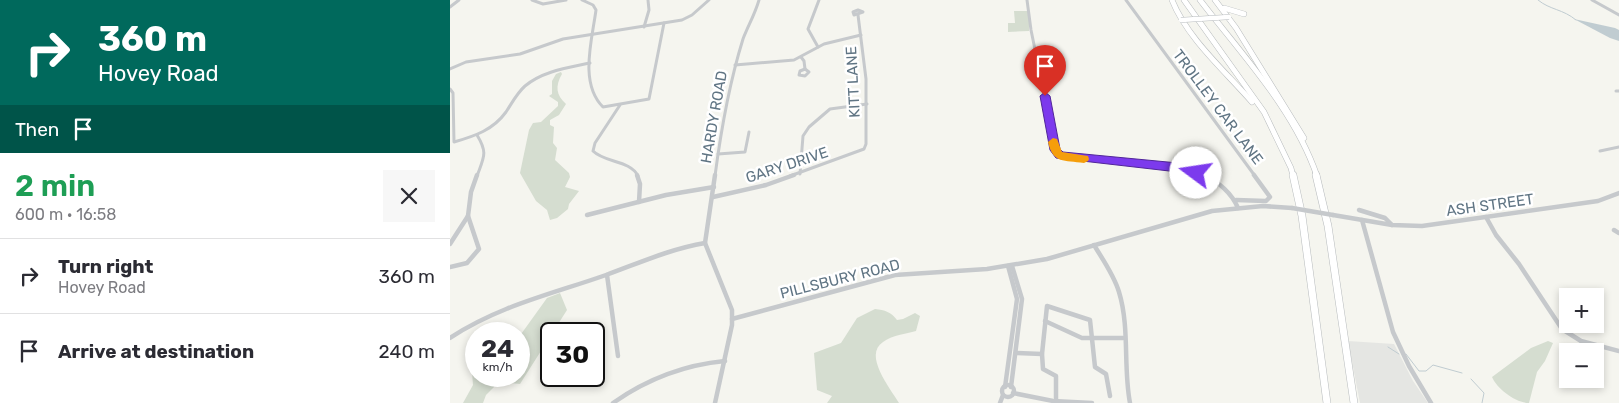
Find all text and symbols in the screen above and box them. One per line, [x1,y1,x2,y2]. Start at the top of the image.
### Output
text: 360 m [98,18,207,60]
icon: right [15,20,80,85]
pin [1024,45,1066,96]
street label: KITT LANE [842,46,864,118]
street label: TROLLEY CAR LANE [1169,46,1267,168]
icon: arrive [1031,52,1059,80]
text: Hovey Road [98,60,219,87]
street label: HARDY ROAD [697,69,731,165]
icon: arrive [69,115,97,143]
text: Then [15,118,59,141]
street label: GARY DRIVE [743,143,831,187]
position arrow [1169,146,1221,198]
text: 2 min [15,168,95,204]
button: close [383,170,435,222]
street label: ASH STREET [1445,190,1535,220]
text: 600 m · 16:58 [15,205,117,224]
text: Turn right [58,255,153,278]
street label: PILLSBURY ROAD [778,255,902,303]
icon: right [15,262,43,290]
text: 360 m [379,265,435,288]
text: Hovey Road [58,278,146,297]
map controls [1559,288,1604,388]
button: + [1559,288,1604,333]
speed limit sign: 30 [540,322,605,387]
text: 24 [481,334,514,363]
icon: arrive [15,337,43,365]
text: Arrive at destination [58,340,254,363]
text: 240 m [379,340,435,363]
button: − [1559,343,1604,388]
text: km/h [483,360,512,374]

